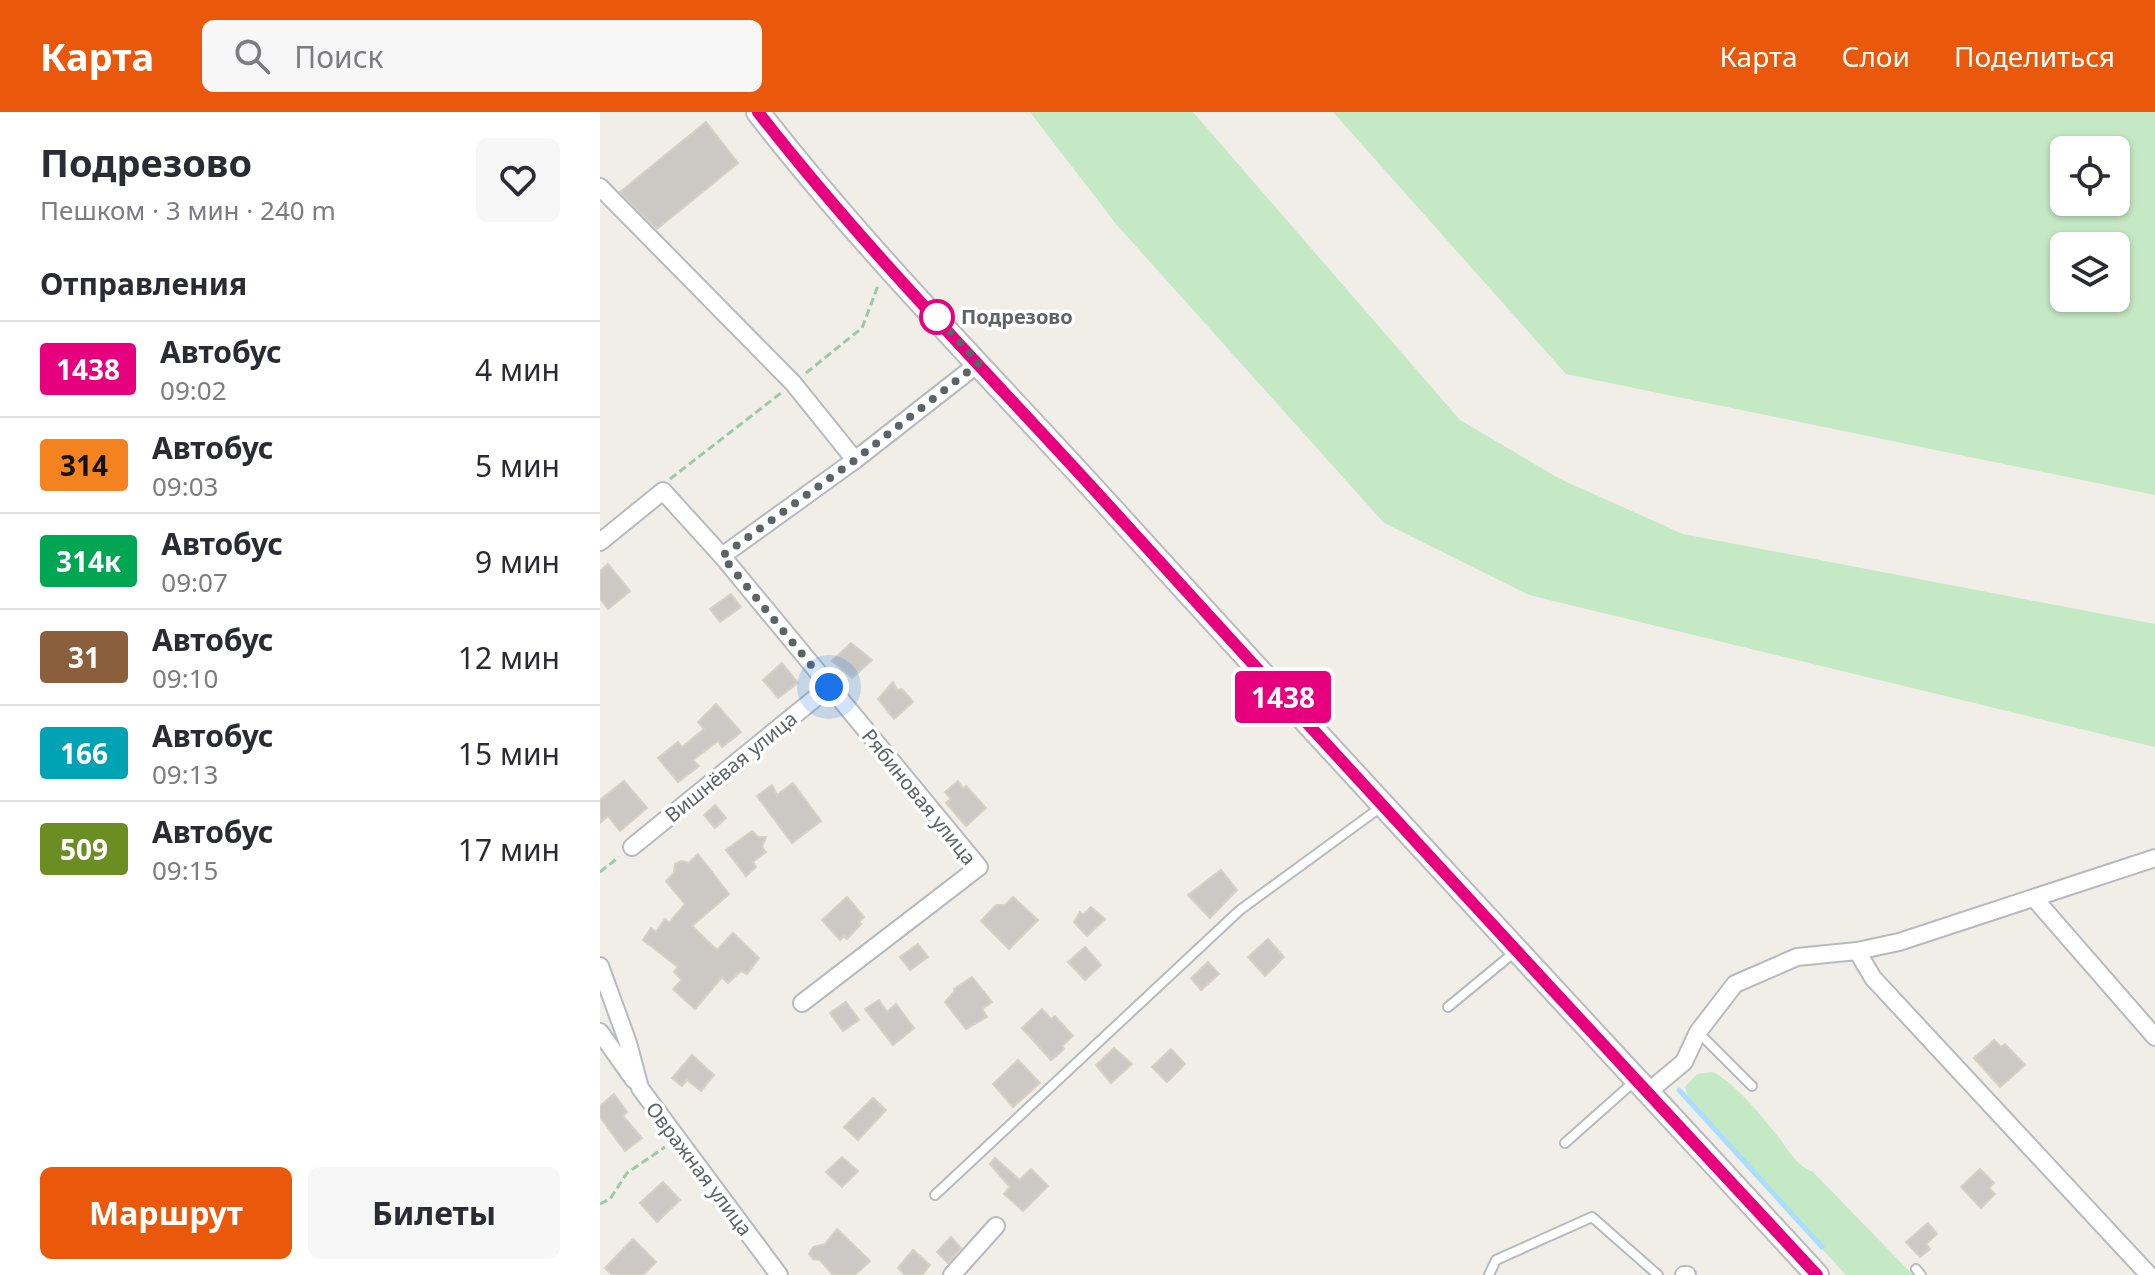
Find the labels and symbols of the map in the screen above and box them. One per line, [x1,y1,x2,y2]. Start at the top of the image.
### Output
marker: Подрезово [920,300,954,334]
place label: Подрезово [961,303,1073,330]
your location [809,667,849,707]
line badge: 1438 [1227,671,1339,723]
street label: Вишнёвая улица [659,705,802,828]
street label: Рябиновая улица [856,723,983,870]
street label: Овражная улица [640,1096,759,1241]

